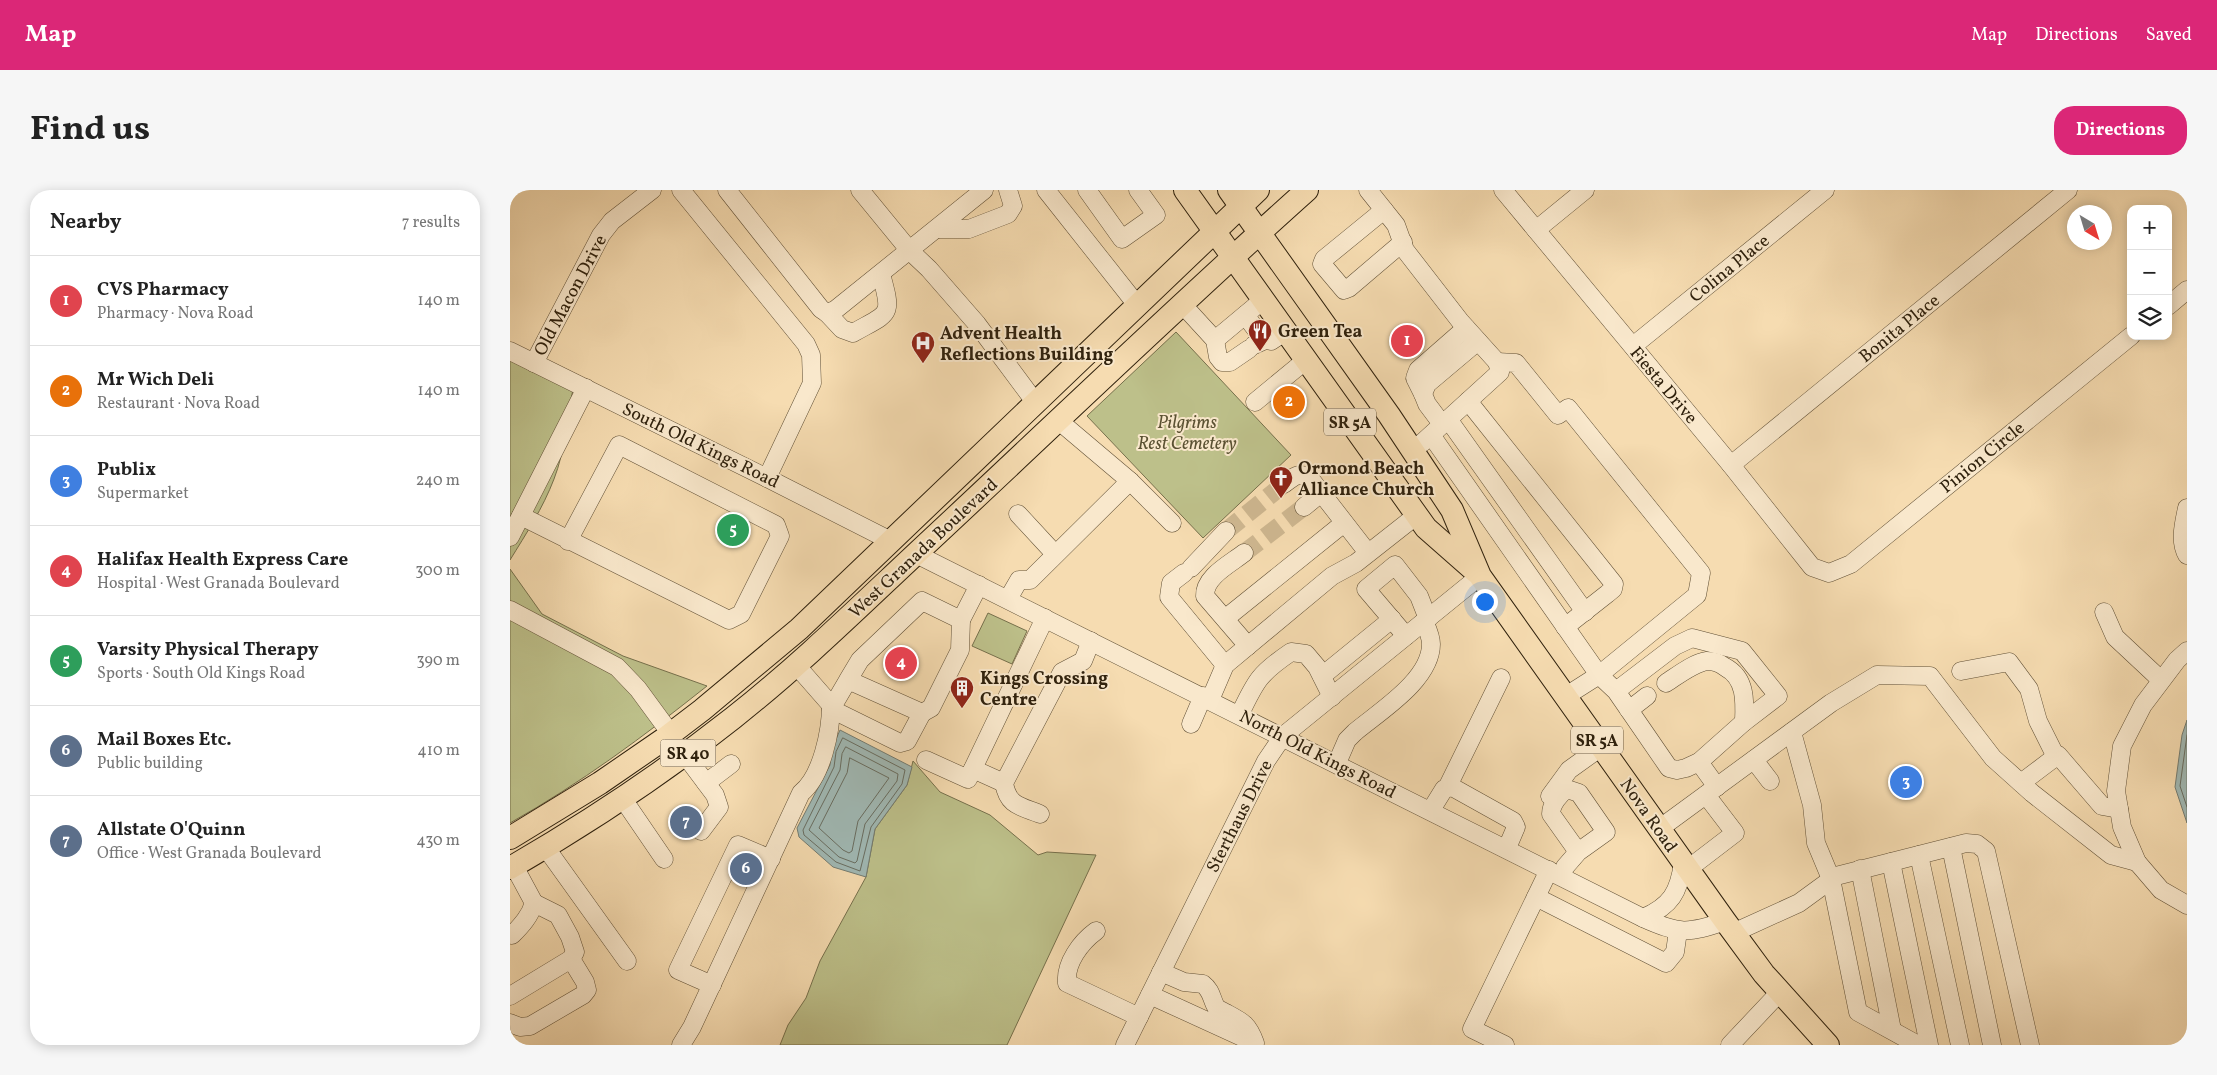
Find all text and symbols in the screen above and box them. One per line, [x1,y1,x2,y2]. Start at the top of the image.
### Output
text: Map [25,18,76,52]
text: Map [1971,23,2007,48]
text: Directions [2035,23,2118,48]
text: Saved [2146,23,2192,48]
text: Find us [30,106,150,154]
button: Directions [2054,106,2187,155]
north arrow [2067,205,2112,250]
map controls [2127,205,2172,340]
button: + [2127,205,2172,250]
text: Nearby [50,208,121,237]
text: 7 results [402,212,460,234]
street label: Colina Place [1685,229,1775,309]
street label: Old Macon Drive [529,231,614,361]
button: − [2127,250,2172,295]
text: CVS Pharmacy [97,277,229,303]
street label: Bonita Place [1854,289,1946,369]
text: 1 [63,290,69,312]
text: 140 m [418,290,460,312]
button: layers [2127,295,2172,340]
text: Pharmacy · Nova Road [97,303,253,325]
restaurant icon: Green Tea [1247,318,1273,352]
place label: Green Tea [1278,320,1362,345]
place label: Advent Health Reflections Building [940,322,1114,368]
pin: 1 [1391,322,1423,360]
hospital icon: Advent Health Reflections Building [910,330,936,364]
street label: Fiesta Drive [1623,342,1703,430]
text: Mr Wich Deli [97,367,214,393]
text: 2 [62,380,70,402]
text: 140 m [418,380,460,402]
pin: 2 [1273,383,1305,421]
text: Restaurant · Nova Road [97,393,260,415]
street label: South Old Kings Road [618,397,783,495]
road number: SR 5A [1324,408,1376,436]
park label: Pilgrims Rest Cemetery [1137,411,1237,457]
street label: Pinion Circle [1935,416,2031,500]
text: Publix [97,457,156,483]
place label: Ormond Beach Alliance Church [1298,457,1435,503]
church icon: Ormond Beach Alliance Church [1268,465,1294,499]
text: 3 [62,470,70,492]
text: 240 m [416,470,460,492]
street label: West Granada Boulevard [844,473,1004,625]
text: Supermarket [97,483,189,505]
pin: 5 [717,511,749,549]
text: Halifax Health Express Care [97,547,348,573]
text: 4 [61,560,71,582]
text: 300 m [415,560,460,582]
text: Hospital · West Granada Boulevard [97,573,340,595]
your location [1472,589,1498,615]
text: Varsity Physical Therapy [97,637,319,663]
pin: 4 [885,644,917,682]
text: 5 [62,650,70,672]
text: 390 m [417,650,460,672]
text: Sports · South Old Kings Road [97,663,305,685]
place label: Kings Crossing Centre [980,667,1108,713]
building icon: Kings Crossing Centre [949,675,975,709]
street label: North Old Kings Road [1235,705,1400,806]
road number: SR 5A [1571,726,1623,754]
text: Mail Boxes Etc. [97,727,232,753]
text: 6 [62,740,70,762]
text: 410 m [417,740,460,762]
road number: SR 40 [660,740,716,766]
text: Public building [97,753,203,775]
street label: Sterthaus Drive [1201,756,1280,877]
pin: 3 [1890,763,1922,801]
street label: Nova Road [1613,774,1683,858]
pin: 7 [670,803,702,841]
text: Allstate O'Quinn [97,817,246,843]
text: 7 [62,830,70,852]
text: 430 m [416,830,460,852]
text: Office · West Granada Boulevard [97,843,322,865]
pin: 6 [730,850,762,888]

